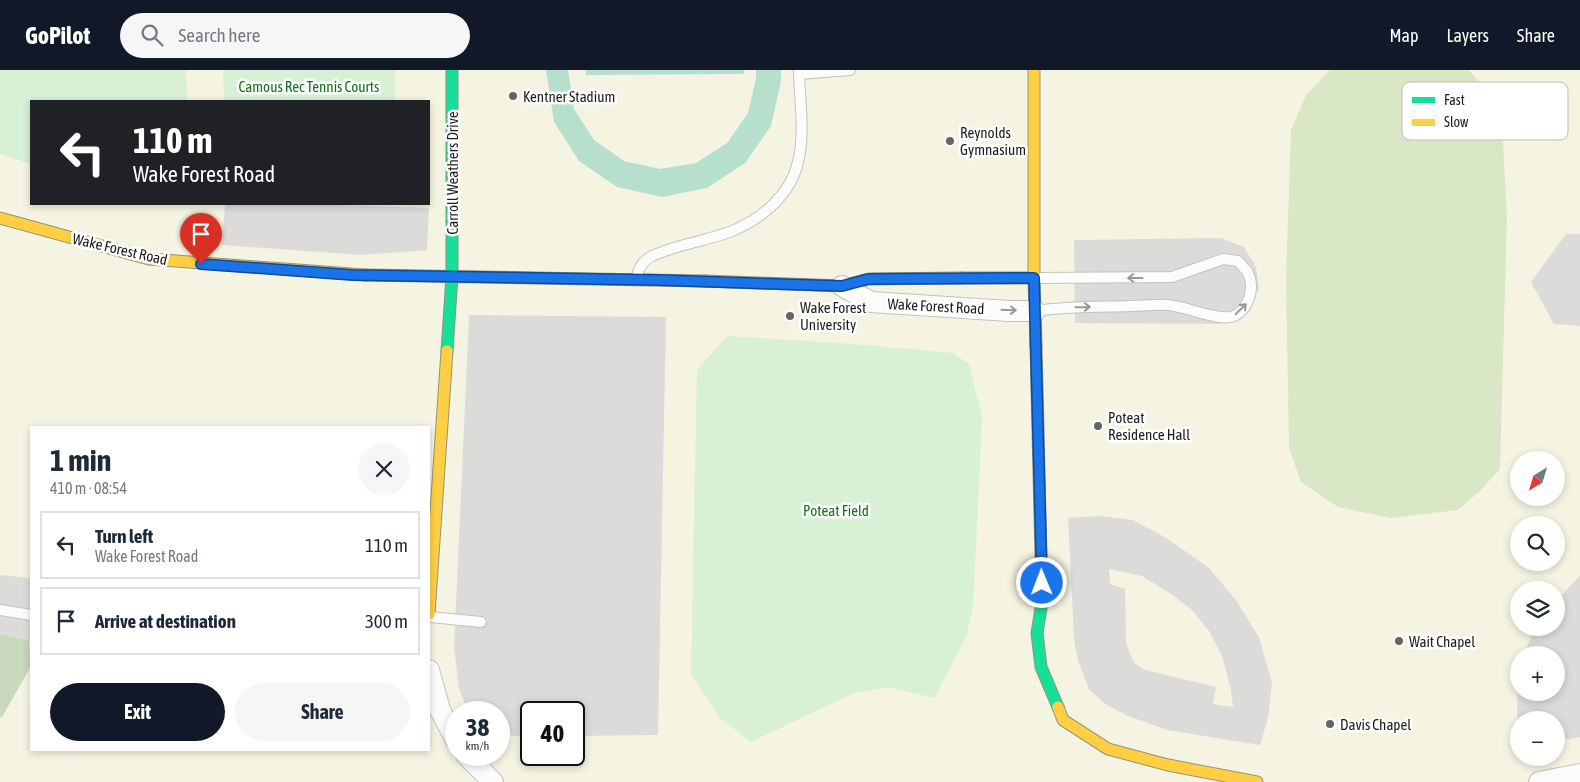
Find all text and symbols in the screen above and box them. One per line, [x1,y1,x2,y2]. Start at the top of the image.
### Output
search box [120,13,470,58]
icon: search [138,21,166,49]
text: GoPilot [25,22,90,49]
text: Search here [178,24,260,46]
text: Map [1389,25,1418,46]
text: Layers [1446,25,1489,46]
text: Share [1517,25,1555,46]
park label: Camous Rec Tennis Courts [239,78,379,95]
legend [1402,82,1568,140]
place label: Kentner Stadium [523,88,615,105]
marker: Kentner Stadium [507,90,519,102]
text: Fast [1444,92,1465,108]
street label: Carroll Weathers Drive [444,111,461,235]
text: Slow [1444,114,1469,130]
icon: left [50,120,115,185]
text: 110 m [133,120,212,160]
place label: Reynolds Gymnasium [960,124,1026,158]
marker: Reynolds Gymnasium [944,135,956,147]
text: Wake Forest Road [133,161,275,187]
pin [180,213,222,264]
icon: arrive [187,220,215,248]
street label: Wake Forest Road [71,230,169,268]
one-way arrow [1127,273,1143,282]
street label: Wake Forest Road [887,295,985,317]
place label: Wake Forest University [800,299,866,333]
one-way arrow [1075,302,1091,312]
one-way arrow [1235,303,1247,316]
one-way arrow [1000,306,1016,315]
marker: Wake Forest University [784,310,796,322]
place label: Poteat Residence Hall [1108,409,1190,443]
marker: Poteat Residence Hall [1092,420,1104,432]
text: 1 min [50,443,111,477]
button: close [358,443,410,495]
north arrow [1510,451,1565,506]
map controls [1510,451,1565,766]
text: 410 m · 08:54 [50,479,127,497]
park label: Poteat Field [803,502,869,519]
button: search [1510,516,1565,571]
text: Turn left [95,525,153,547]
icon: left [52,531,80,559]
text: 110 m [365,534,408,556]
text: Wake Forest Road [95,547,198,565]
position arrow [1015,556,1067,608]
button: layers [1510,581,1565,636]
icon: arrive [52,607,80,635]
text: Arrive at destination [95,610,236,632]
text: 300 m [365,610,408,632]
place label: Wait Chapel [1409,633,1475,650]
marker: Wait Chapel [1393,635,1405,647]
button: + [1510,646,1565,701]
button: Exit [50,683,225,741]
button: Share [235,683,410,741]
speed limit sign: 40 [520,701,585,766]
button: − [1510,711,1565,766]
text: 38 [466,713,489,741]
place label: Davis Chapel [1340,716,1411,733]
marker: Davis Chapel [1324,718,1336,730]
text: km/h [466,739,489,753]

